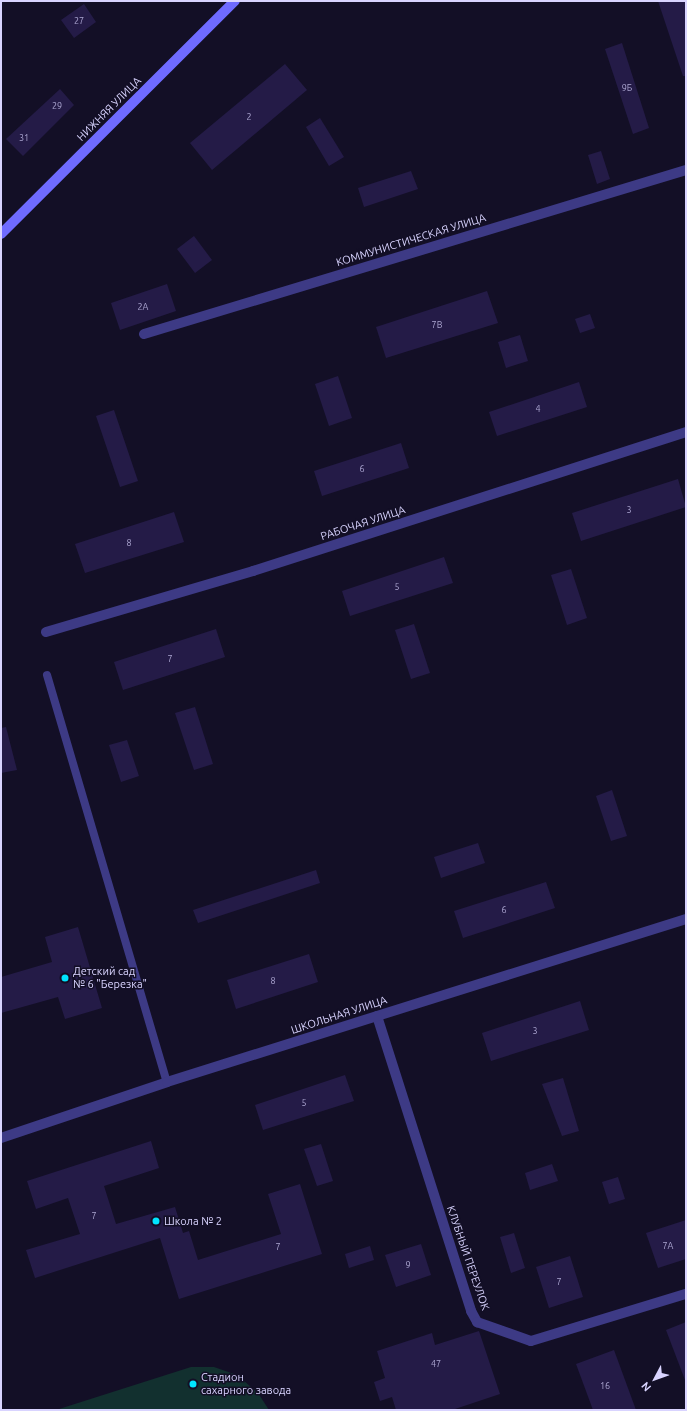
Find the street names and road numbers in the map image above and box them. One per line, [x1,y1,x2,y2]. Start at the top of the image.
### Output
street label: НИЖНЯЯ УЛИЦА [74,74,144,144]
street label: КОММУНИСТИЧЕСКАЯ УЛИЦА [334,211,488,269]
street label: РАБОЧАЯ УЛИЦА [319,503,407,543]
street label: ШКОЛЬНАЯ УЛИЦА [289,993,389,1037]
street label: КЛУБНЫЙ ПЕРЕУЛОК [444,1204,492,1312]

